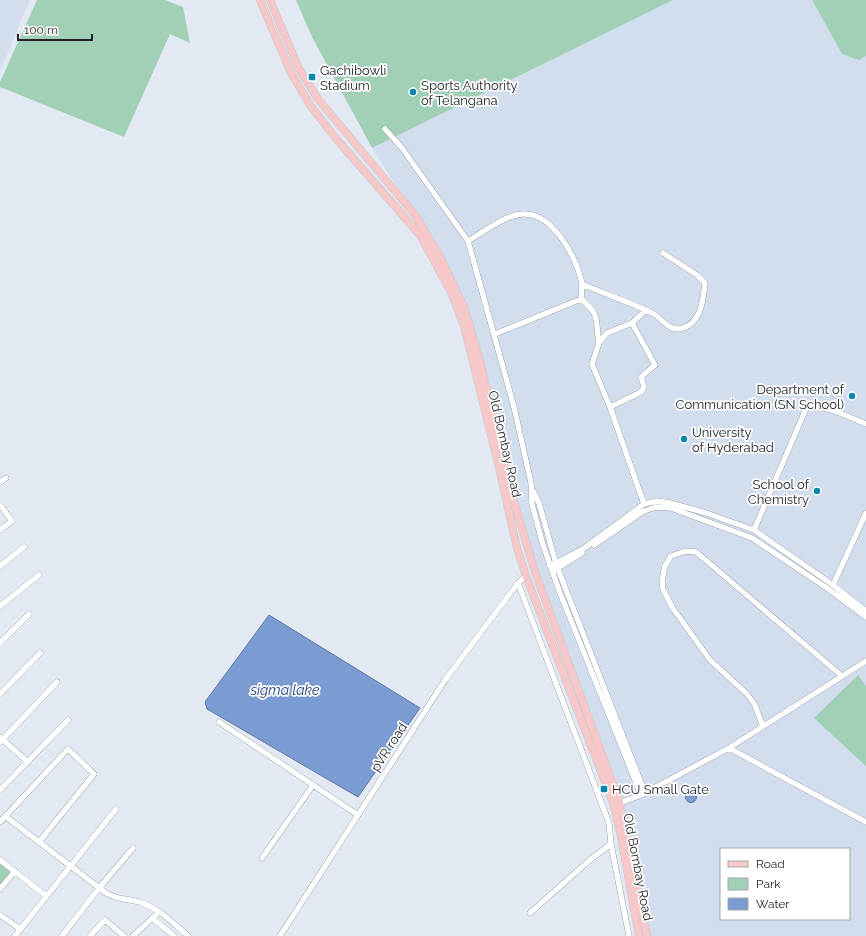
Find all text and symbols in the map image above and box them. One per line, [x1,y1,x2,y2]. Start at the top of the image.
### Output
scale bar [18,16,92,42]
text: 100 m [24,23,58,37]
place label: Gachibowli Stadium [320,63,386,93]
marker: Gachibowli Stadium [307,72,317,82]
place label: Sports Authority of Telangana [421,78,518,108]
marker: Sports Authority of Telangana [408,87,418,97]
place label: Department of Communication (SN School) [675,382,845,412]
street label: Old Bombay Road [485,389,525,499]
marker: Department of Communication (SN School) [847,391,857,401]
place label: University of Hyderabad [692,425,774,455]
marker: University of Hyderabad [679,434,689,444]
place label: School of Chemistry [748,477,810,507]
marker: School of Chemistry [812,486,822,496]
water label: sigma lake [250,682,320,698]
street label: pVR road [368,720,410,774]
place label: HCU Small Gate [612,782,709,797]
marker: HCU Small Gate [599,784,609,794]
street label: Old Bombay Road [620,812,656,922]
legend [720,848,850,920]
text: Road [756,857,785,871]
text: Park [756,877,781,891]
text: Water [756,897,790,911]

